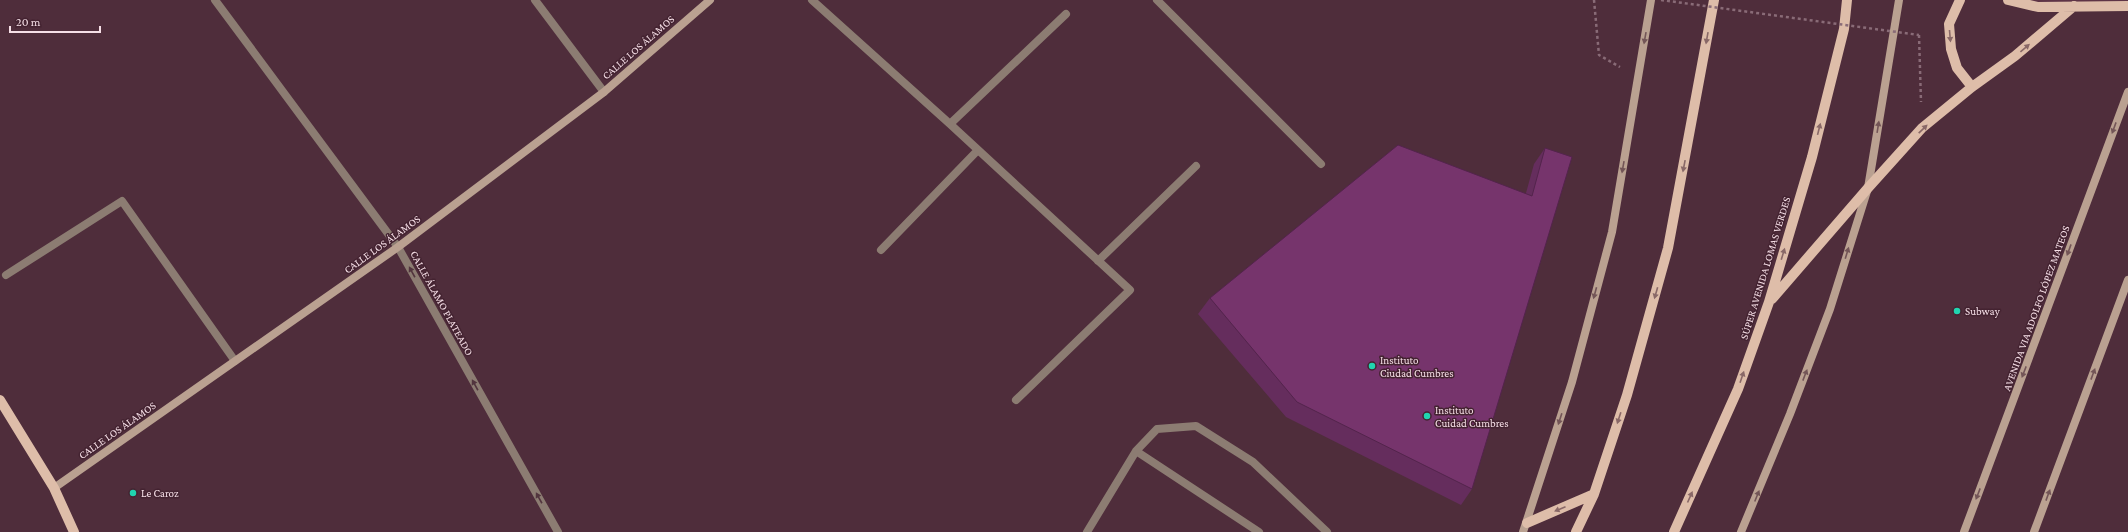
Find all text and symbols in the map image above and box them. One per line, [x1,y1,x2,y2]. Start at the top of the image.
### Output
scale bar [10,8,100,34]
street label: CALLE LOS ÁLAMOS [600,13,676,81]
text: 20 m [16,15,41,29]
one-way arrow [1946,30,1953,42]
one-way arrow [1642,32,1648,45]
one-way arrow [1704,32,1710,45]
one-way arrow [2019,43,2030,52]
one-way arrow [1875,121,1881,133]
one-way arrow [1816,123,1822,135]
one-way arrow [2111,123,2117,135]
one-way arrow [1918,124,1928,133]
one-way arrow [1680,160,1686,172]
one-way arrow [1620,161,1626,173]
street label: SÚPER AVENIDA LOMAS VERDES [1738,195,1792,341]
street label: CALLE LOS ÁLAMOS [342,212,422,276]
street label: AVENIDA VIA ADOLFO LÓPEZ MATEOS [2000,224,2072,392]
one-way arrow [2066,245,2072,257]
one-way arrow [1845,246,1851,258]
street label: CALLE ÁLAMO PLATEADO [408,248,476,358]
one-way arrow [1780,248,1786,260]
one-way arrow [408,266,415,277]
one-way arrow [1592,287,1598,300]
one-way arrow [1652,287,1658,299]
place label: Subway [1965,305,2001,318]
marker: Subway [1952,306,1962,316]
place label: Instituto Ciudad Cumbres [1380,354,1454,379]
marker: Instituto Ciudad Cumbres [1367,361,1377,371]
one-way arrow [2021,367,2027,379]
one-way arrow [2091,367,2097,379]
one-way arrow [1802,369,1808,381]
one-way arrow [1739,371,1745,383]
one-way arrow [472,379,479,391]
street label: CALLE LOS ÁLAMOS [76,399,158,461]
place label: Instituto Cuidad Cumbres [1435,404,1508,429]
marker: Instituto Cuidad Cumbres [1422,411,1432,421]
one-way arrow [1616,412,1622,424]
one-way arrow [1557,413,1563,425]
place label: Le Caroz [141,487,179,499]
marker: Le Caroz [128,488,138,498]
one-way arrow [1975,488,1981,500]
one-way arrow [2045,489,2051,501]
one-way arrow [1754,490,1760,502]
one-way arrow [1687,491,1693,502]
one-way arrow [536,492,543,504]
one-way arrow [1554,506,1566,512]

